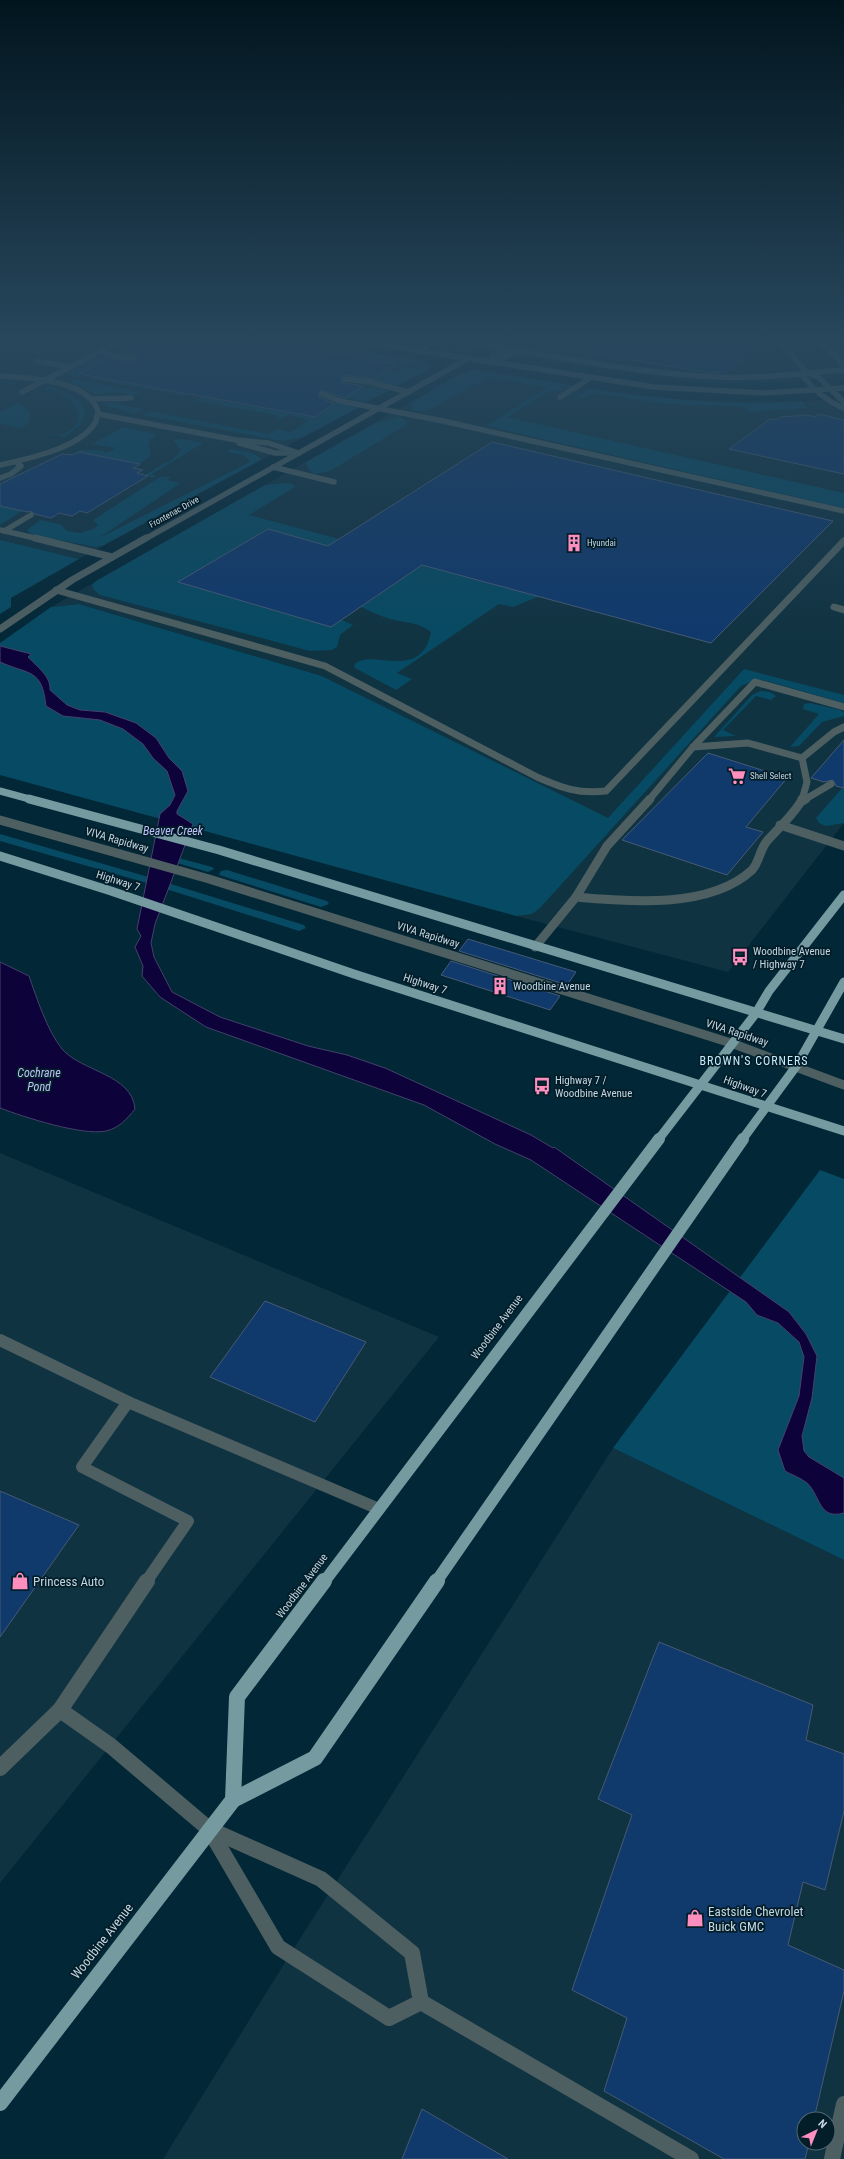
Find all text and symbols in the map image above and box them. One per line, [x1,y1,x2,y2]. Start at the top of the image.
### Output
street label: Frontenac Drive [147,494,201,530]
building icon: Hyundai [564,533,584,553]
place label: Hyundai [587,538,616,548]
supermarket icon: Shell Select [727,766,747,786]
place label: Shell Select [750,771,792,781]
water label: Beaver Creek [143,824,204,838]
street label: VIVA Rapidway [84,825,150,855]
street label: Highway 7 [95,868,141,894]
street label: VIVA Rapidway [395,919,461,951]
place label: Woodbine Avenue / Highway 7 [753,945,830,971]
bus stop icon: Woodbine Avenue / Highway 7 [730,947,750,967]
street label: Highway 7 [402,971,448,997]
building icon: Woodbine Avenue [490,976,510,996]
place label: Woodbine Avenue [513,980,590,993]
street label: VIVA Rapidway [704,1017,770,1049]
district label: BROWN'S CORNERS [699,1054,809,1068]
water label: Cochrane Pond [17,1066,61,1094]
street label: Highway 7 [722,1073,768,1101]
place label: Highway 7 / Woodbine Avenue [555,1074,632,1100]
bus stop icon: Highway 7 / Woodbine Avenue [532,1076,552,1096]
street label: Woodbine Avenue [469,1292,525,1362]
street label: Woodbine Avenue [274,1551,330,1621]
shop icon: Princess Auto [10,1571,30,1591]
place label: Princess Auto [33,1574,104,1589]
street label: Woodbine Avenue [68,1900,136,1982]
place label: Eastside Chevrolet Buick GMC [708,1904,804,1934]
shop icon: Eastside Chevrolet Buick GMC [685,1908,705,1928]
north arrow [796,2111,836,2151]
text: N [816,2117,830,2131]

